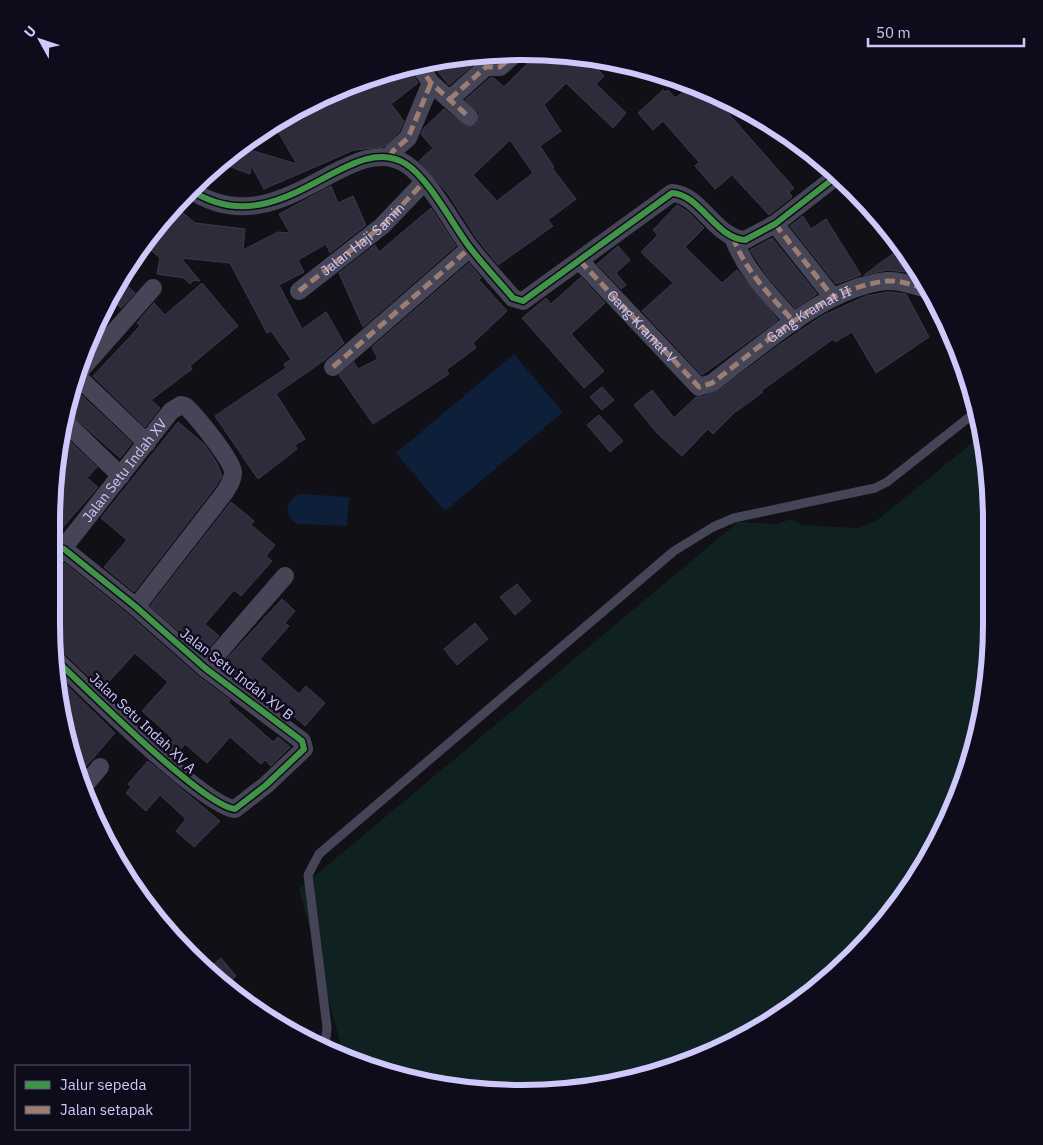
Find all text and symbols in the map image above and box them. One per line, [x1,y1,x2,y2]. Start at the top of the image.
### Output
north arrow [15,15,65,65]
scale bar [868,15,1024,47]
text: U [20,22,40,41]
text: 50 m [876,23,911,42]
street label: Jalan Haji Samin [317,199,408,280]
street label: Gang Kramat II [763,282,854,347]
street label: Gang Kramat V [603,286,681,367]
street label: Jalan Setu Indah XV [78,415,171,526]
street label: Jalan Setu Indah XV B [177,624,297,724]
street label: Jalan Setu Indah XV A [86,669,200,777]
legend [15,1065,190,1130]
text: Jalur sepeda [60,1075,147,1094]
text: Jalan setapak [60,1100,153,1119]

